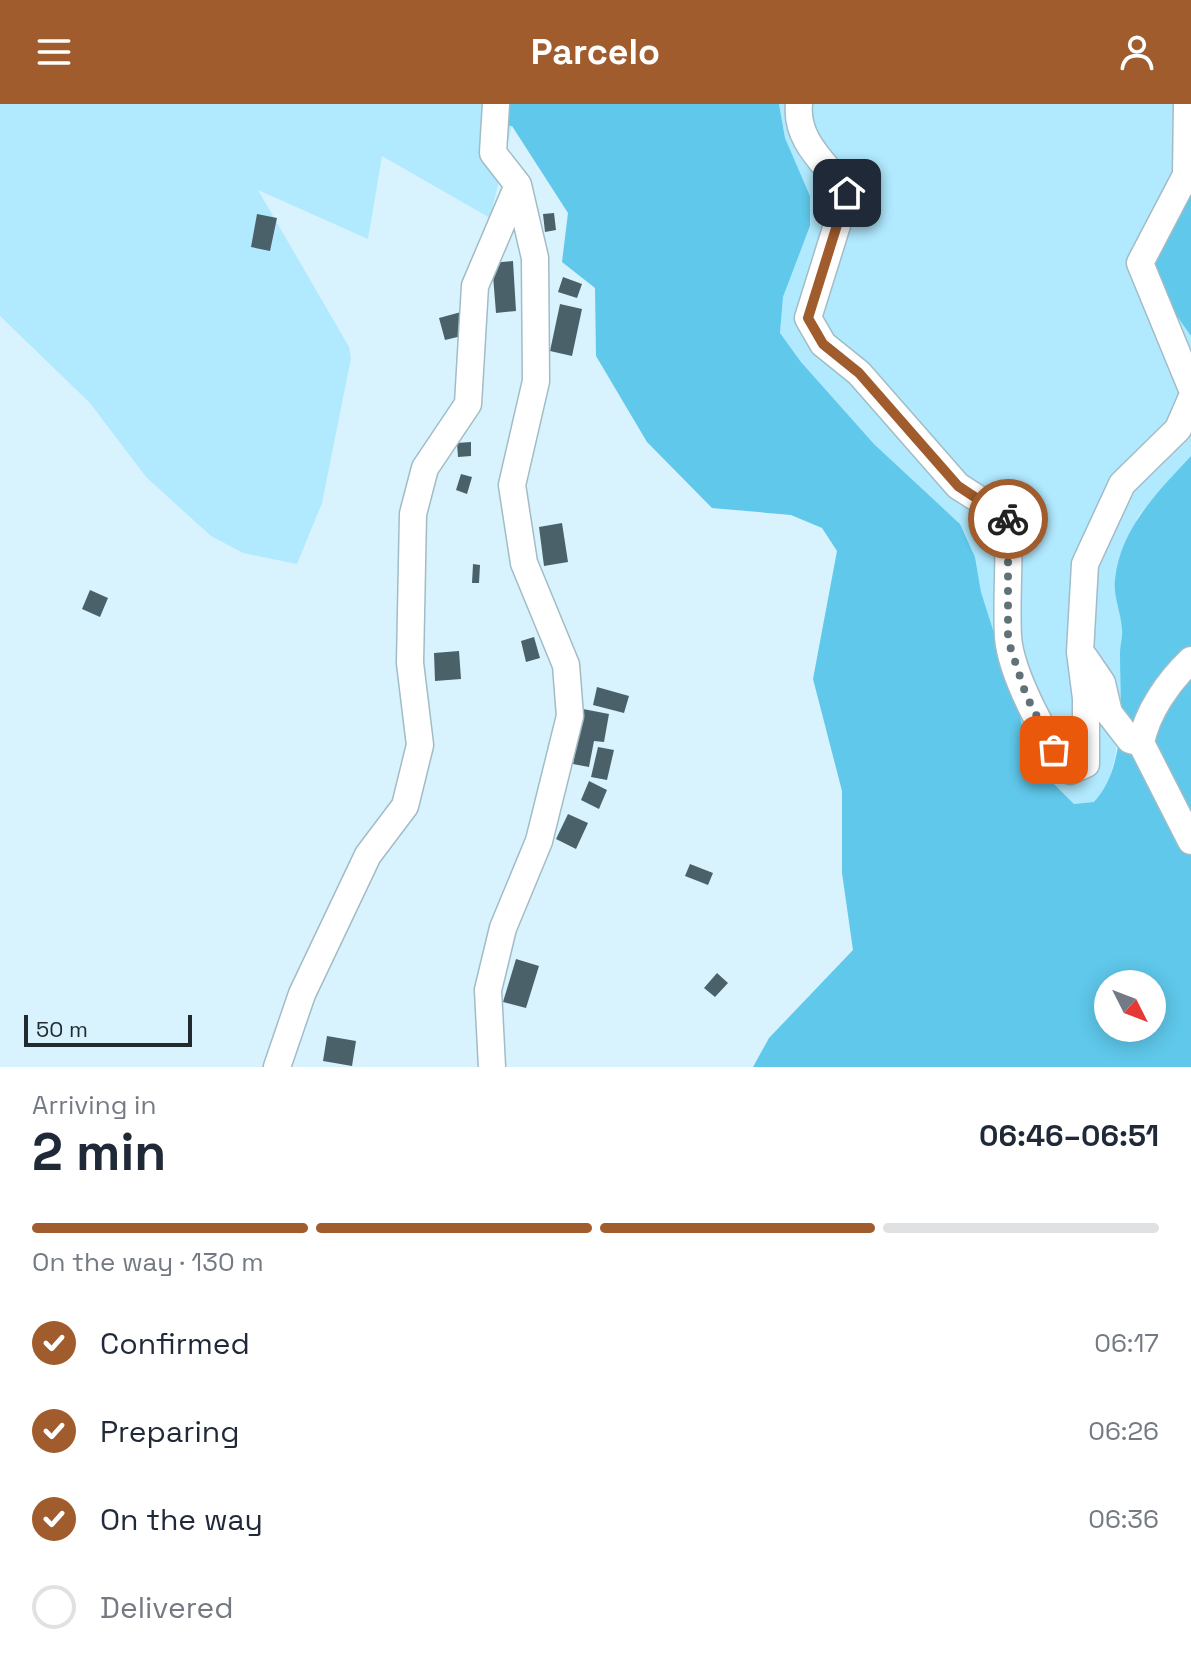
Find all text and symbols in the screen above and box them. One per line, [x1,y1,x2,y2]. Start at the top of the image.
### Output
text: Parcelo [531,29,660,75]
icon: menu [32,30,76,74]
icon: person [1115,30,1159,74]
pin [813,159,881,227]
icon: home [825,171,869,215]
courier [968,479,1048,559]
icon: bike [986,497,1030,541]
pin [1020,716,1088,784]
icon: bag [1032,728,1076,772]
north arrow [1094,970,1166,1042]
map controls [1094,970,1166,1042]
scale bar [24,1011,192,1047]
text: 50 m [36,1015,88,1043]
text: Arriving in [32,1088,156,1122]
text: 06:46–06:51 [979,1116,1159,1155]
text: 2 min [32,1119,166,1185]
text: On the way · 130 m [32,1245,264,1279]
icon: check [32,1321,76,1365]
text: Confirmed [100,1324,250,1363]
text: 06:17 [1094,1326,1159,1360]
icon: check [32,1409,76,1453]
text: Preparing [100,1412,239,1451]
text: 06:26 [1088,1414,1159,1448]
icon: check [32,1497,76,1541]
text: On the way [100,1500,263,1539]
text: 06:36 [1088,1502,1159,1536]
text: Delivered [100,1588,234,1627]

